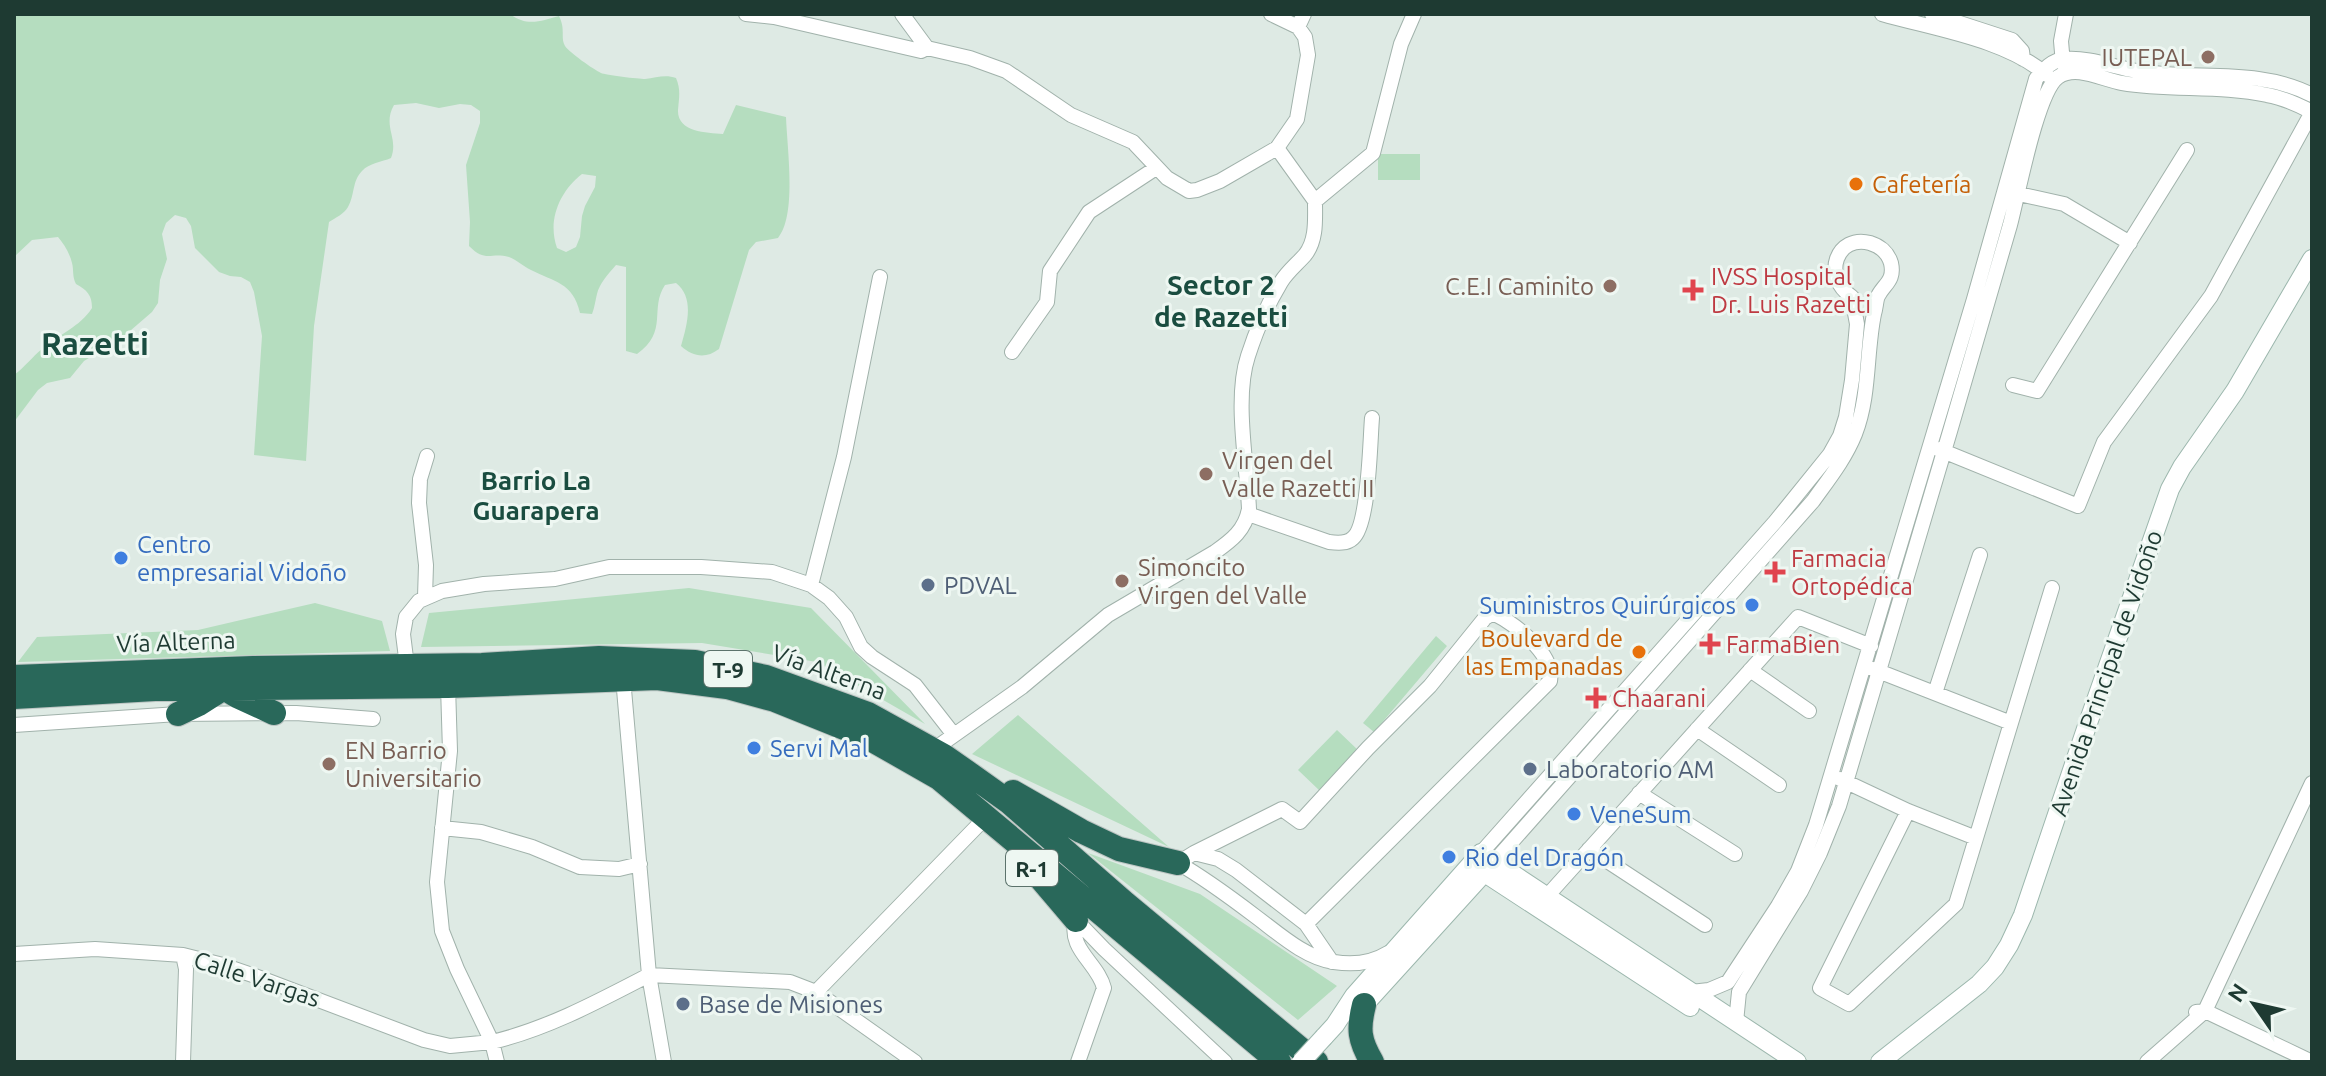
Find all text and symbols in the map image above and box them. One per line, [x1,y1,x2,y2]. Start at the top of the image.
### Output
place label: IUTEPAL [2101,44,2192,71]
marker: IUTEPAL [2199,48,2217,66]
place label: Cafetería [1872,171,1971,198]
marker: Cafetería [1847,175,1865,193]
place label: IVSS Hospital Dr. Luis Razetti [1711,263,1871,318]
district label: Sector 2 de Razetti [1154,269,1288,332]
place label: C.E.I Caminito [1445,273,1594,300]
marker: C.E.I Caminito [1601,277,1619,295]
marker: IVSS Hospital Dr. Luis Razetti [1682,279,1704,301]
district label: Razetti [41,325,149,361]
place label: Virgen del Valle Razetti II [1222,447,1374,502]
marker: Virgen del Valle Razetti II [1197,465,1215,483]
district label: Barrio La Guarapera [472,466,600,525]
street label: Avenida Principal de Vidoño [2044,527,2168,819]
place label: Centro empresarial Vidoño [137,531,347,586]
place label: Farmacia Ortopédica [1791,545,1913,600]
marker: Centro empresarial Vidoño [112,549,130,567]
place label: Simoncito Virgen del Valle [1138,554,1307,609]
marker: Farmacia Ortopédica [1766,563,1784,581]
place label: PDVAL [944,572,1017,599]
marker: Simoncito Virgen del Valle [1113,572,1131,590]
marker: PDVAL [919,576,937,594]
place label: Suministros Quirúrgicos [1480,592,1736,619]
marker: Suministros Quirúrgicos [1743,596,1761,614]
place label: Boulevard de las Empanadas [1465,625,1623,680]
street label: Vía Alterna [116,626,236,658]
place label: FarmaBien [1726,631,1840,658]
marker: FarmaBien [1701,635,1719,653]
street label: Vía Alterna [768,639,890,705]
marker: Boulevard de las Empanadas [1630,643,1648,661]
road number: T-9 [704,651,752,687]
place label: Chaarani [1612,685,1706,712]
marker: Chaarani [1587,689,1605,707]
place label: Servi Mal [770,735,868,762]
place label: EN Barrio Universitario [345,737,482,792]
marker: Servi Mal [745,739,763,757]
marker: EN Barrio Universitario [320,755,338,773]
place label: Laboratorio AM [1546,756,1714,783]
marker: Laboratorio AM [1521,760,1539,778]
place label: VeneSum [1590,801,1692,828]
marker: VeneSum [1565,805,1583,823]
place label: Rio del Dragón [1465,844,1624,871]
marker: Rio del Dragón [1440,848,1458,866]
road number: R-1 [1006,850,1058,886]
street label: Calle Vargas [190,946,324,1012]
north arrow [2214,964,2294,1044]
text: N [2222,979,2252,1006]
place label: Base de Misiones [699,991,883,1018]
marker: Base de Misiones [674,995,692,1013]

